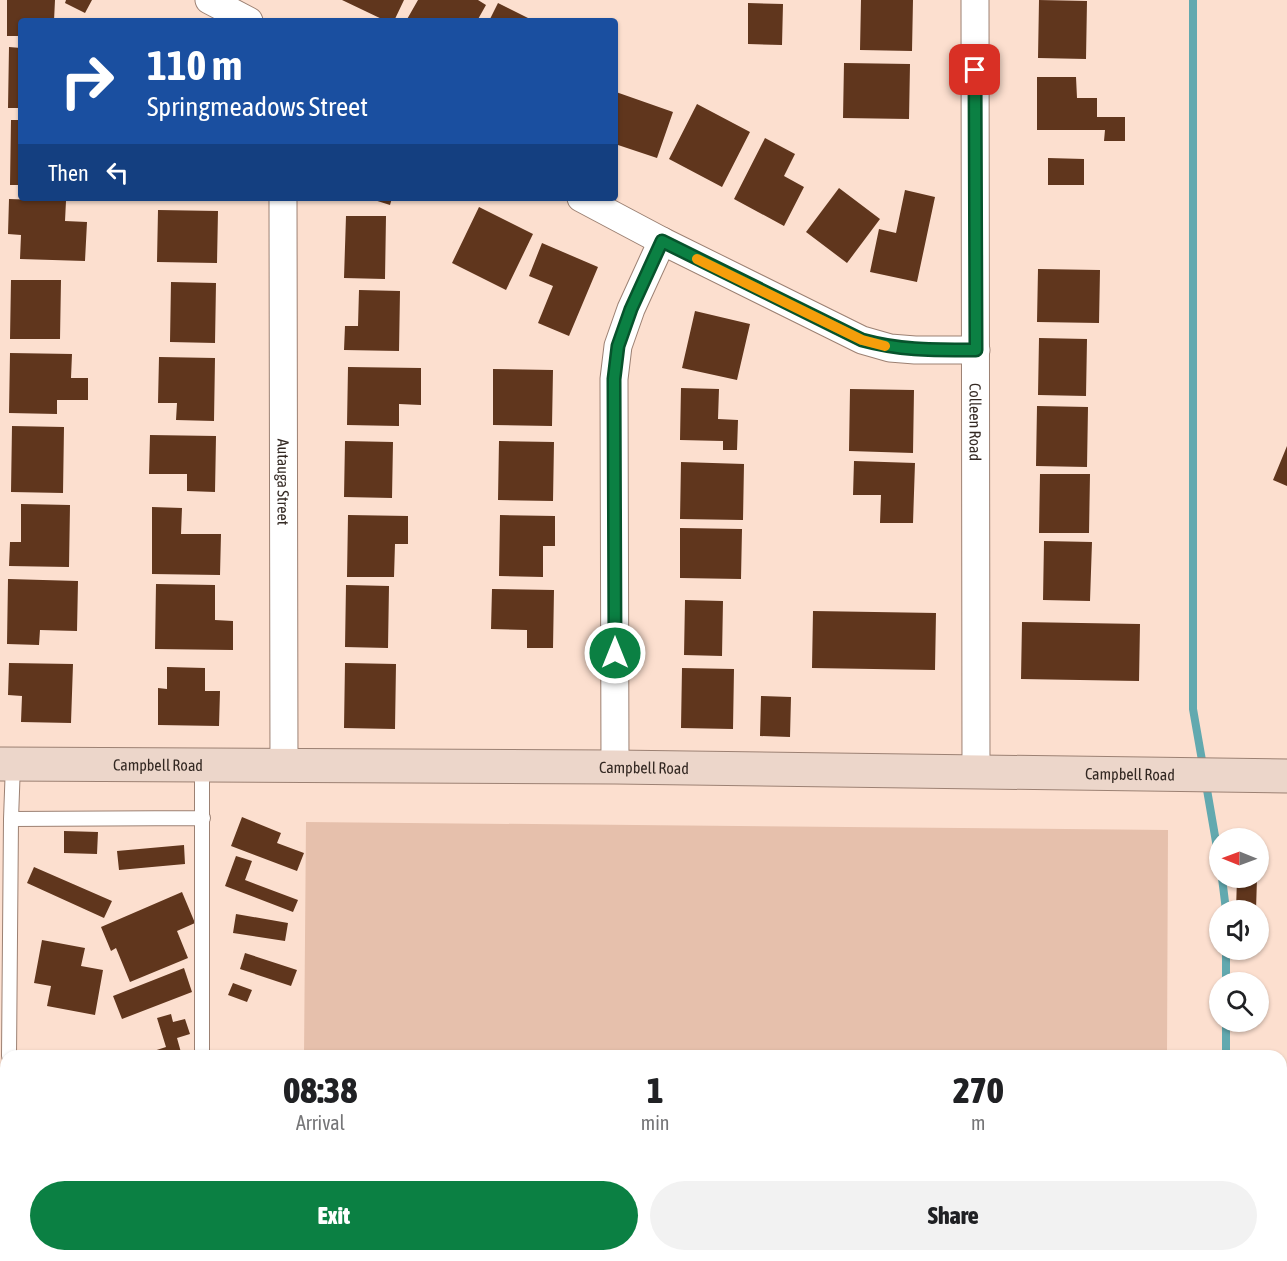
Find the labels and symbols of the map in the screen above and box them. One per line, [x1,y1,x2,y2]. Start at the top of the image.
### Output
pin [949,44,1000,95]
street label: Colleen Road [966,383,985,461]
street label: Autauga Street [273,439,293,526]
position arrow [583,621,647,685]
street label: Campbell Road [113,756,203,775]
street label: Campbell Road [599,758,689,777]
street label: Campbell Road [1085,764,1175,784]
north arrow [1209,828,1269,888]

